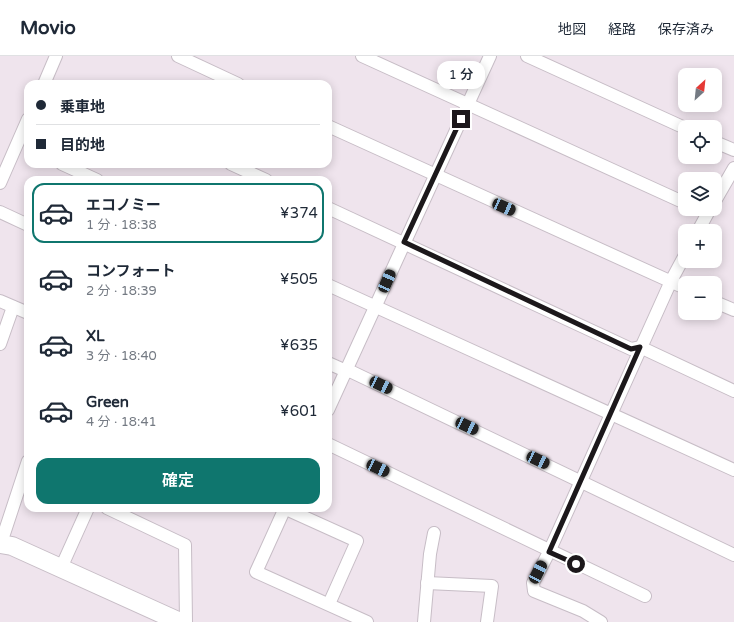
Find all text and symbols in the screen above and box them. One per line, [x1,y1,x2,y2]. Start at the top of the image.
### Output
text: Movio [20,17,76,39]
text: 地図 [558,21,586,38]
text: 経路 [608,21,636,38]
text: 保存済み [658,21,714,38]
callout: 1 分 [437,61,485,89]
text: 1 分 [449,67,473,83]
north arrow [678,68,722,112]
map controls [678,68,722,320]
text: 乗車地 [60,98,105,116]
route end [452,110,470,128]
button: locate [678,120,722,164]
text: 目的地 [60,136,105,154]
button: layers [678,172,722,216]
icon: car [38,195,74,231]
text: エコノミー [86,196,161,214]
car [491,197,517,217]
text: ¥374 [280,204,318,222]
text: 1 分 · 18:38 [86,217,157,233]
button: + [678,224,722,268]
icon: car [38,261,74,297]
text: コンフォート [86,262,176,280]
car [377,268,397,294]
text: ¥505 [280,270,318,288]
button: − [678,276,722,320]
text: 2 分 · 18:39 [86,283,157,299]
icon: car [38,327,74,363]
text: XL [86,327,105,345]
text: ¥635 [280,336,318,354]
text: 3 分 · 18:40 [86,348,157,364]
car [368,374,394,396]
icon: car [38,393,74,429]
text: Green [86,393,129,411]
text: ¥601 [280,402,318,420]
text: 4 分 · 18:41 [86,414,157,430]
car [454,415,480,437]
car [525,449,551,471]
car [365,457,391,479]
button: 確定 [36,458,320,504]
route start [567,555,585,573]
car [527,559,549,585]

